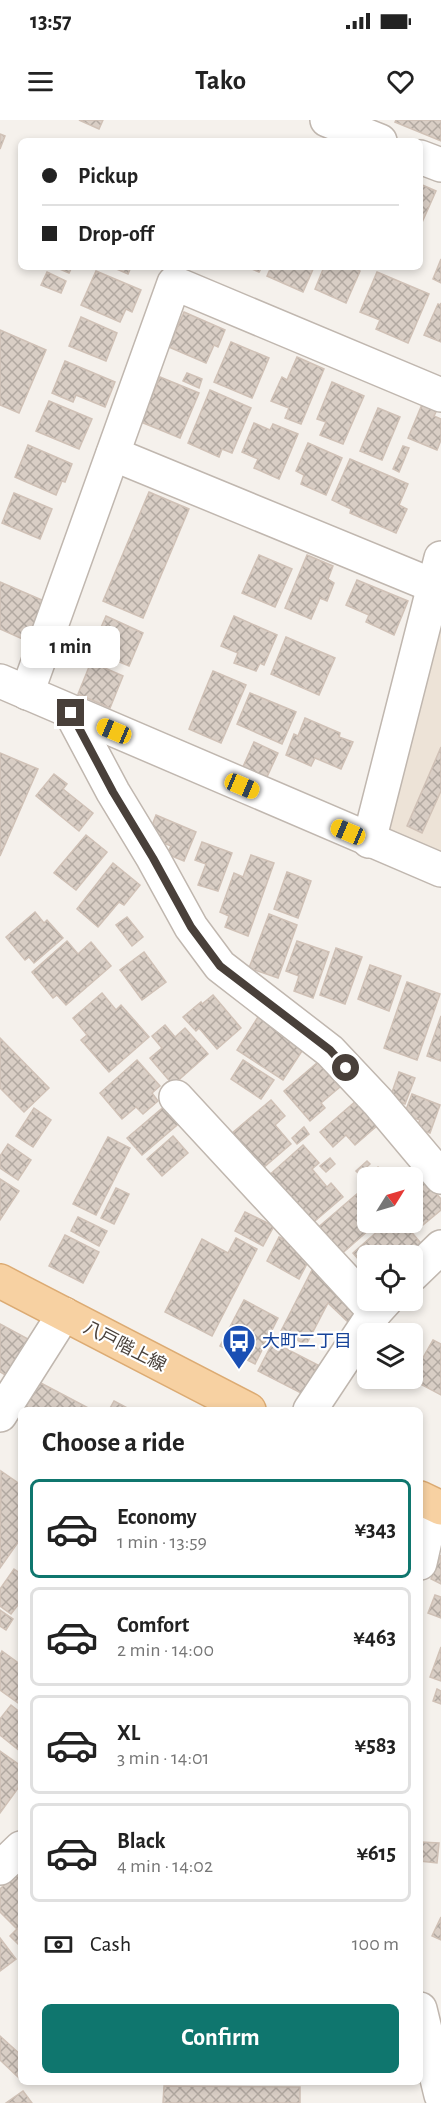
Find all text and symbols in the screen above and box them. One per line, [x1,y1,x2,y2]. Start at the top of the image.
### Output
text: 13:57 [30,10,71,32]
icon: menu [24,65,57,98]
icon: heart [384,65,417,98]
text: Tako [195,67,246,94]
text: Pickup [78,165,138,187]
text: Drop-off [78,223,154,245]
callout: 1 min [22,626,121,668]
text: 1 min [49,637,92,657]
route end [57,699,84,726]
car [94,716,134,746]
car [222,771,262,801]
car [328,817,368,847]
route start [332,1054,359,1081]
north arrow [357,1167,423,1233]
map controls [357,1167,423,1389]
button: locate [357,1245,423,1311]
street label: 八戸階上線 [80,1317,170,1375]
bus stop icon: 大町二丁目 [221,1323,257,1370]
button: layers [357,1323,423,1389]
place label: 大町二丁目 [262,1332,352,1351]
text: Choose a ride [42,1429,185,1456]
icon: car [45,1502,99,1556]
text: Economy [117,1506,197,1528]
text: ¥343 [354,1518,396,1540]
text: 1 min · 13:59 [117,1532,207,1552]
icon: car [45,1610,99,1664]
text: Comfort [117,1614,189,1636]
text: ¥463 [353,1626,396,1648]
text: 2 min · 14:00 [117,1640,214,1660]
icon: car [45,1718,99,1772]
text: XL [117,1722,140,1744]
text: ¥583 [355,1734,396,1756]
text: 3 min · 14:01 [117,1748,209,1768]
icon: car [45,1826,99,1880]
text: Black [117,1830,165,1852]
text: ¥615 [356,1842,396,1864]
text: 4 min · 14:02 [117,1856,213,1876]
icon: cash [42,1928,75,1961]
text: Cash [90,1933,131,1955]
text: 100 m [352,1934,399,1954]
button: Confirm [42,2004,399,2073]

